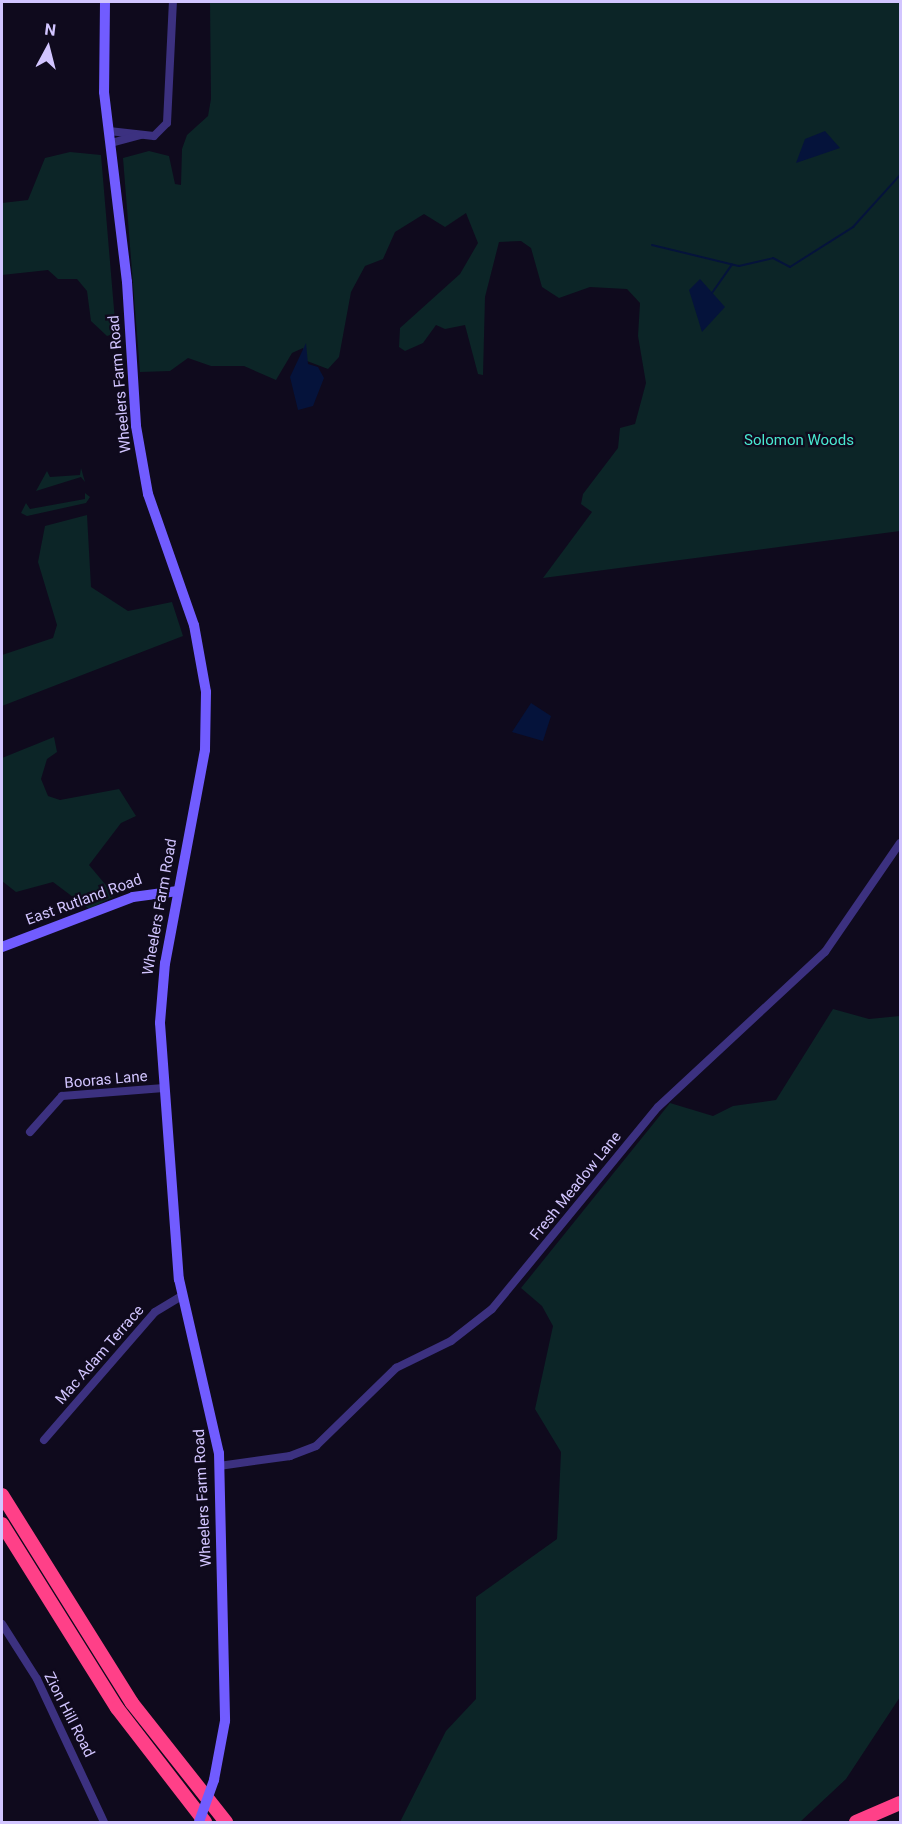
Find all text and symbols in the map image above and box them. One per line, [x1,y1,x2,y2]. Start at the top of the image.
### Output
north arrow [18,18,78,78]
text: N [43,20,57,40]
street label: Wheelers Farm Road [105,314,135,454]
park label: Solomon Woods [744,432,854,450]
street label: Wheelers Farm Road [139,837,181,977]
street label: East Rutland Road [24,871,144,929]
street label: Booras Lane [64,1067,148,1093]
street label: Fresh Meadow Lane [527,1128,625,1244]
street label: Mac Adam Terrace [52,1302,148,1408]
street label: Wheelers Farm Road [190,1429,216,1567]
street label: Zion Hill Road [40,1669,98,1761]

